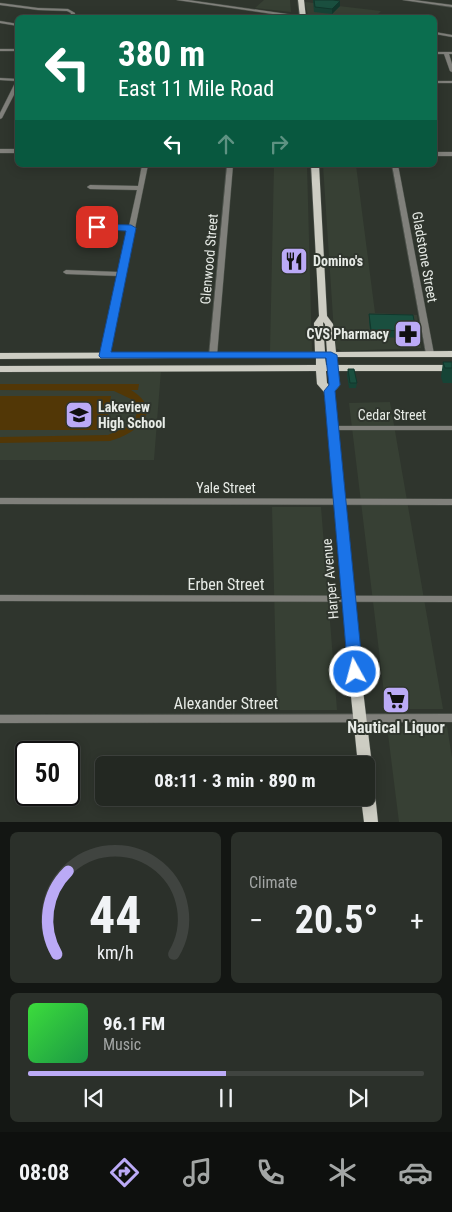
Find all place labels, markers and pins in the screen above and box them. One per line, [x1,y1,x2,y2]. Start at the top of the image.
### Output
pin [76,206,118,248]
restaurant icon: Domino's [279,246,309,276]
place label: Domino's [313,253,363,269]
pharmacy icon: CVS Pharmacy [393,319,423,349]
place label: CVS Pharmacy [306,326,390,342]
place label: Lakeview High School [98,399,166,431]
school or university icon: Lakeview High School [64,400,94,430]
supermarket icon: Nautical Liquor [381,685,411,715]
place label: Nautical Liquor [347,718,445,737]

